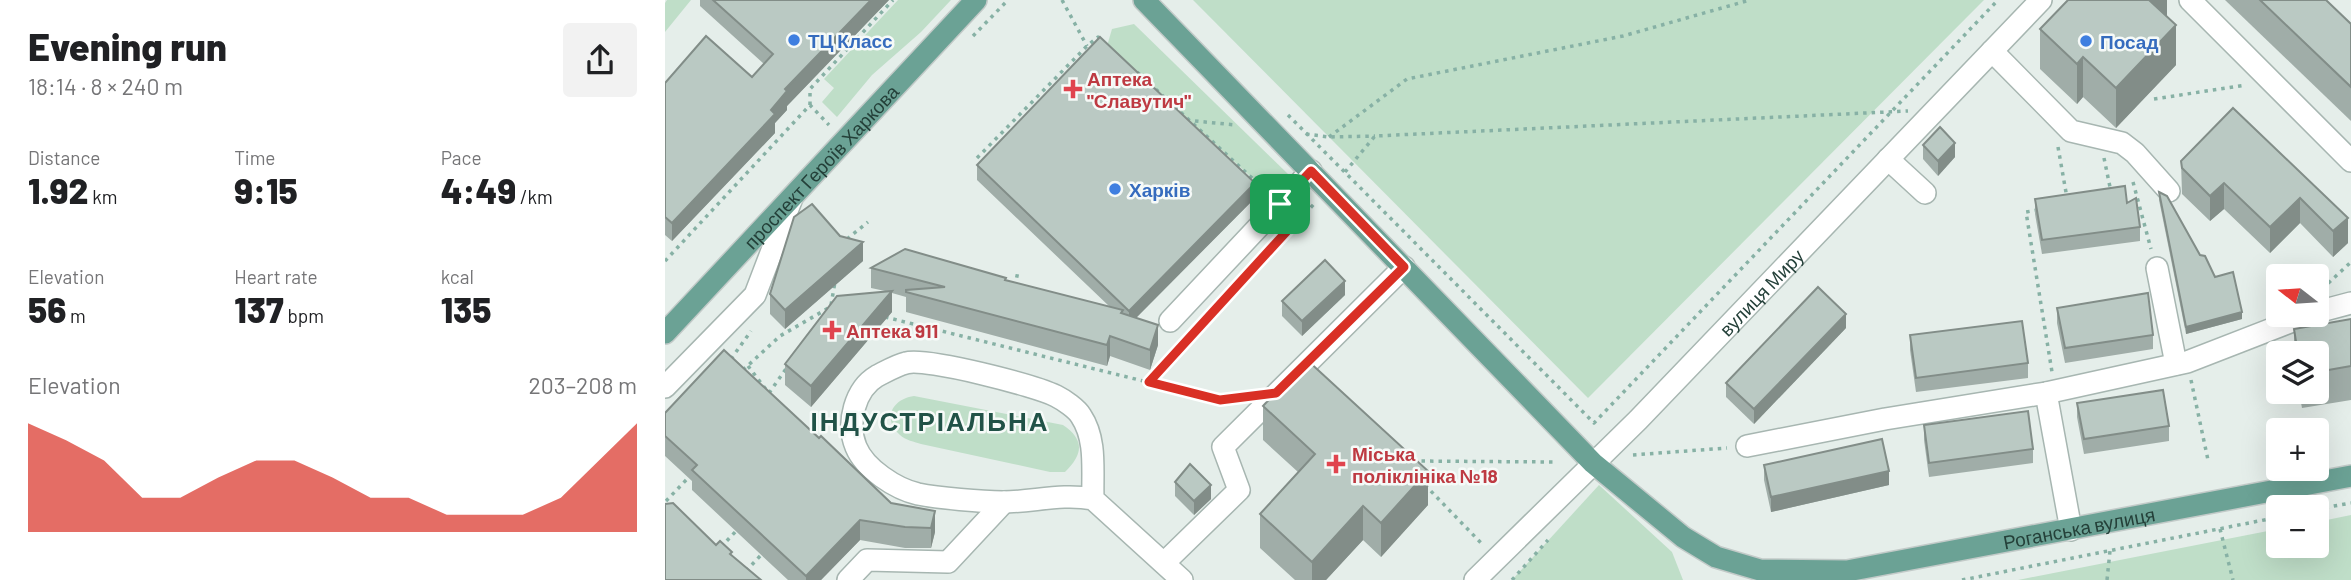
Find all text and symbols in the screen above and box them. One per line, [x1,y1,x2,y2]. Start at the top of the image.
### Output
text: Evening run [28,23,227,69]
button: share [563,23,637,97]
place label: ТЦ Класс [808,29,893,52]
place label: Посад [2100,30,2158,53]
marker: ТЦ Класс [786,32,802,48]
marker: Посад [2078,33,2094,49]
place label: Аптека "Славутич" [1087,67,1191,112]
text: 18:14 · 8 × 240 m [28,72,183,100]
street label: проспект Героїв Харкова [738,79,903,253]
marker: Аптека "Славутич" [1065,81,1081,97]
text: Distance [28,146,100,169]
text: Time [234,146,275,169]
text: Pace [441,146,482,169]
text: 1.92 [28,169,88,211]
text: 9:15 [234,169,298,211]
text: 4:49 [441,169,516,211]
pin [1250,174,1310,234]
place label: Харків [1129,178,1190,201]
marker: Харків [1107,181,1123,197]
text: km [88,185,117,208]
text: /km [516,185,553,208]
icon: arrive [1261,185,1299,223]
street label: вулиця Миру [1714,243,1808,340]
north arrow [2266,264,2329,327]
map controls [2266,264,2329,558]
text: Elevation [28,265,105,288]
text: Heart rate [234,265,318,288]
text: kcal [441,265,474,288]
text: 56 [28,288,66,330]
text: 137 [234,288,284,330]
text: 135 [441,288,491,330]
text: m [66,304,86,327]
text: bpm [284,304,324,327]
place label: Аптека 911 [846,319,938,342]
marker: Аптека 911 [824,322,840,338]
button: layers [2266,341,2329,404]
text: Elevation [28,371,121,399]
text: 203–208 m [529,371,637,399]
district label: ІНДУСТРІАЛЬНА [810,405,1050,436]
button: + [2266,418,2329,481]
place label: Міська поліклініка №18 [1352,442,1498,487]
marker: Міська поліклініка №18 [1326,454,1346,474]
button: − [2266,495,2329,558]
street label: Роганська вулиця [2001,502,2157,553]

